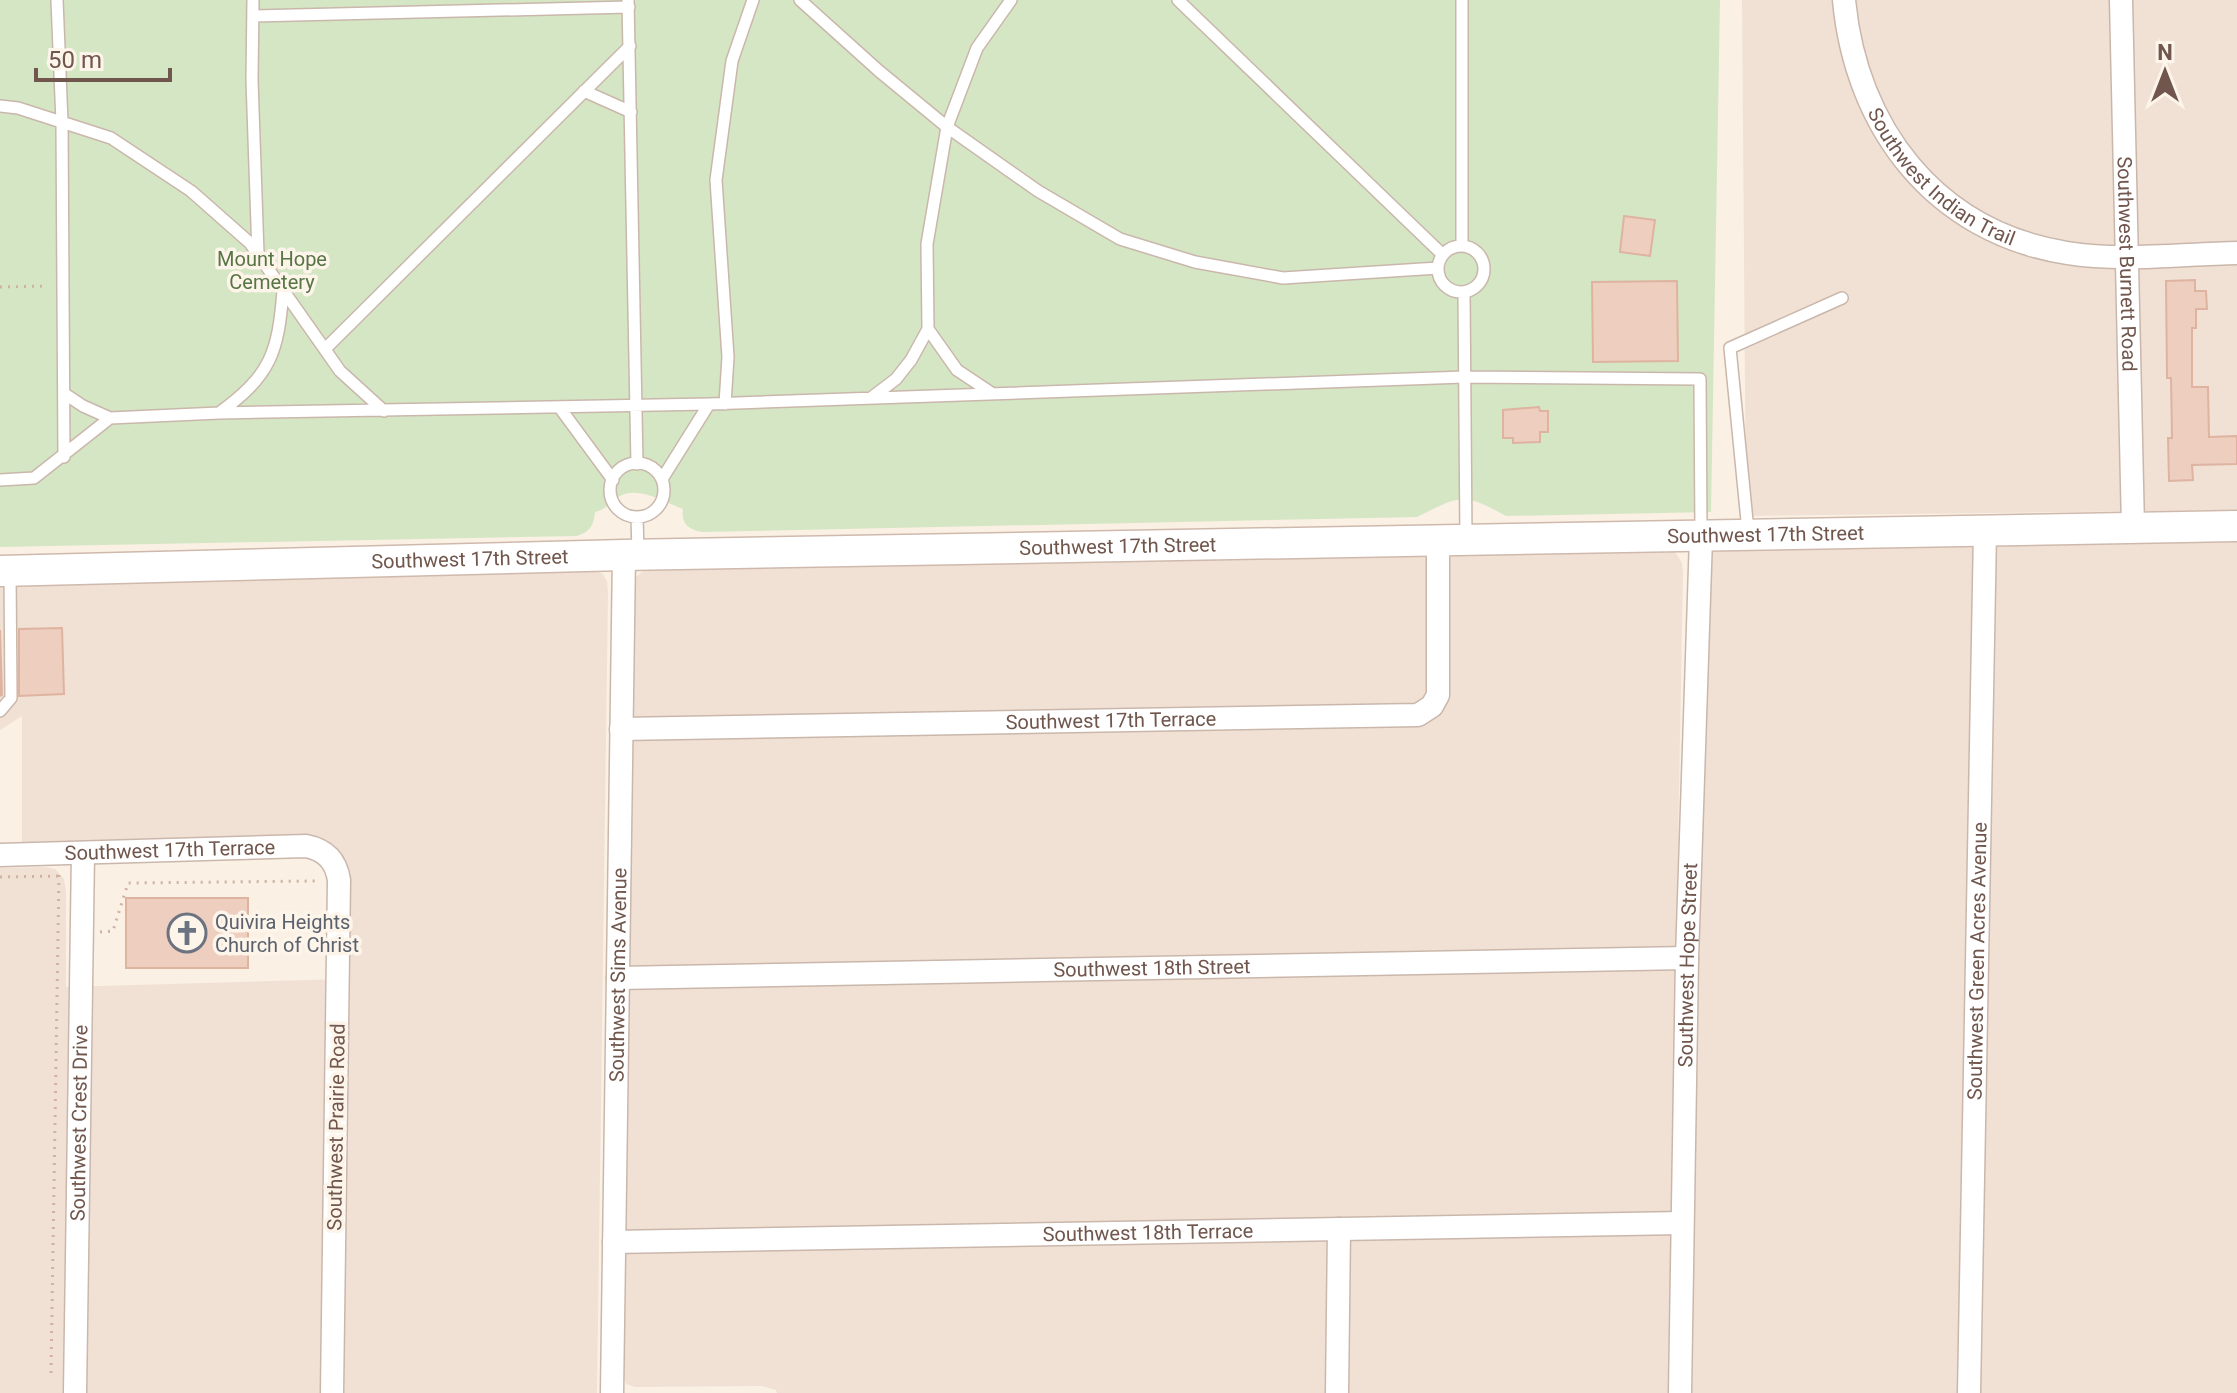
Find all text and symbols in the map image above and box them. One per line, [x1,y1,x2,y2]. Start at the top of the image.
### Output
scale bar [36,32,170,82]
north arrow [2125,32,2205,112]
text: N [2157,40,2173,65]
text: 50 m [48,46,102,74]
street label: Southwest Indian Trail [1863,104,2019,251]
street label: Southwest Burnett Road [2113,156,2141,372]
park label: Mount Hope Cemetery [217,247,327,294]
street label: Southwest 17th Street [1667,521,1864,548]
street label: Southwest 17th Street [1019,532,1217,560]
street label: Southwest 17th Street [371,544,569,573]
street label: Southwest 17th Terrace [1005,707,1216,734]
street label: Southwest Green Acres Avenue [1962,822,1992,1100]
street label: Southwest 17th Terrace [64,835,276,865]
street label: Southwest Hope Street [1673,862,1702,1068]
street label: Southwest Sims Avenue [604,868,632,1082]
place label: Quivira Heights Church of Christ [215,910,359,957]
church icon: Quivira Heights Church of Christ [166,912,208,954]
street label: Southwest 18th Street [1053,954,1251,982]
street label: Southwest Prairie Road [322,1023,350,1231]
street label: Southwest Crest Drive [66,1025,92,1221]
street label: Southwest 18th Terrace [1042,1219,1253,1246]

